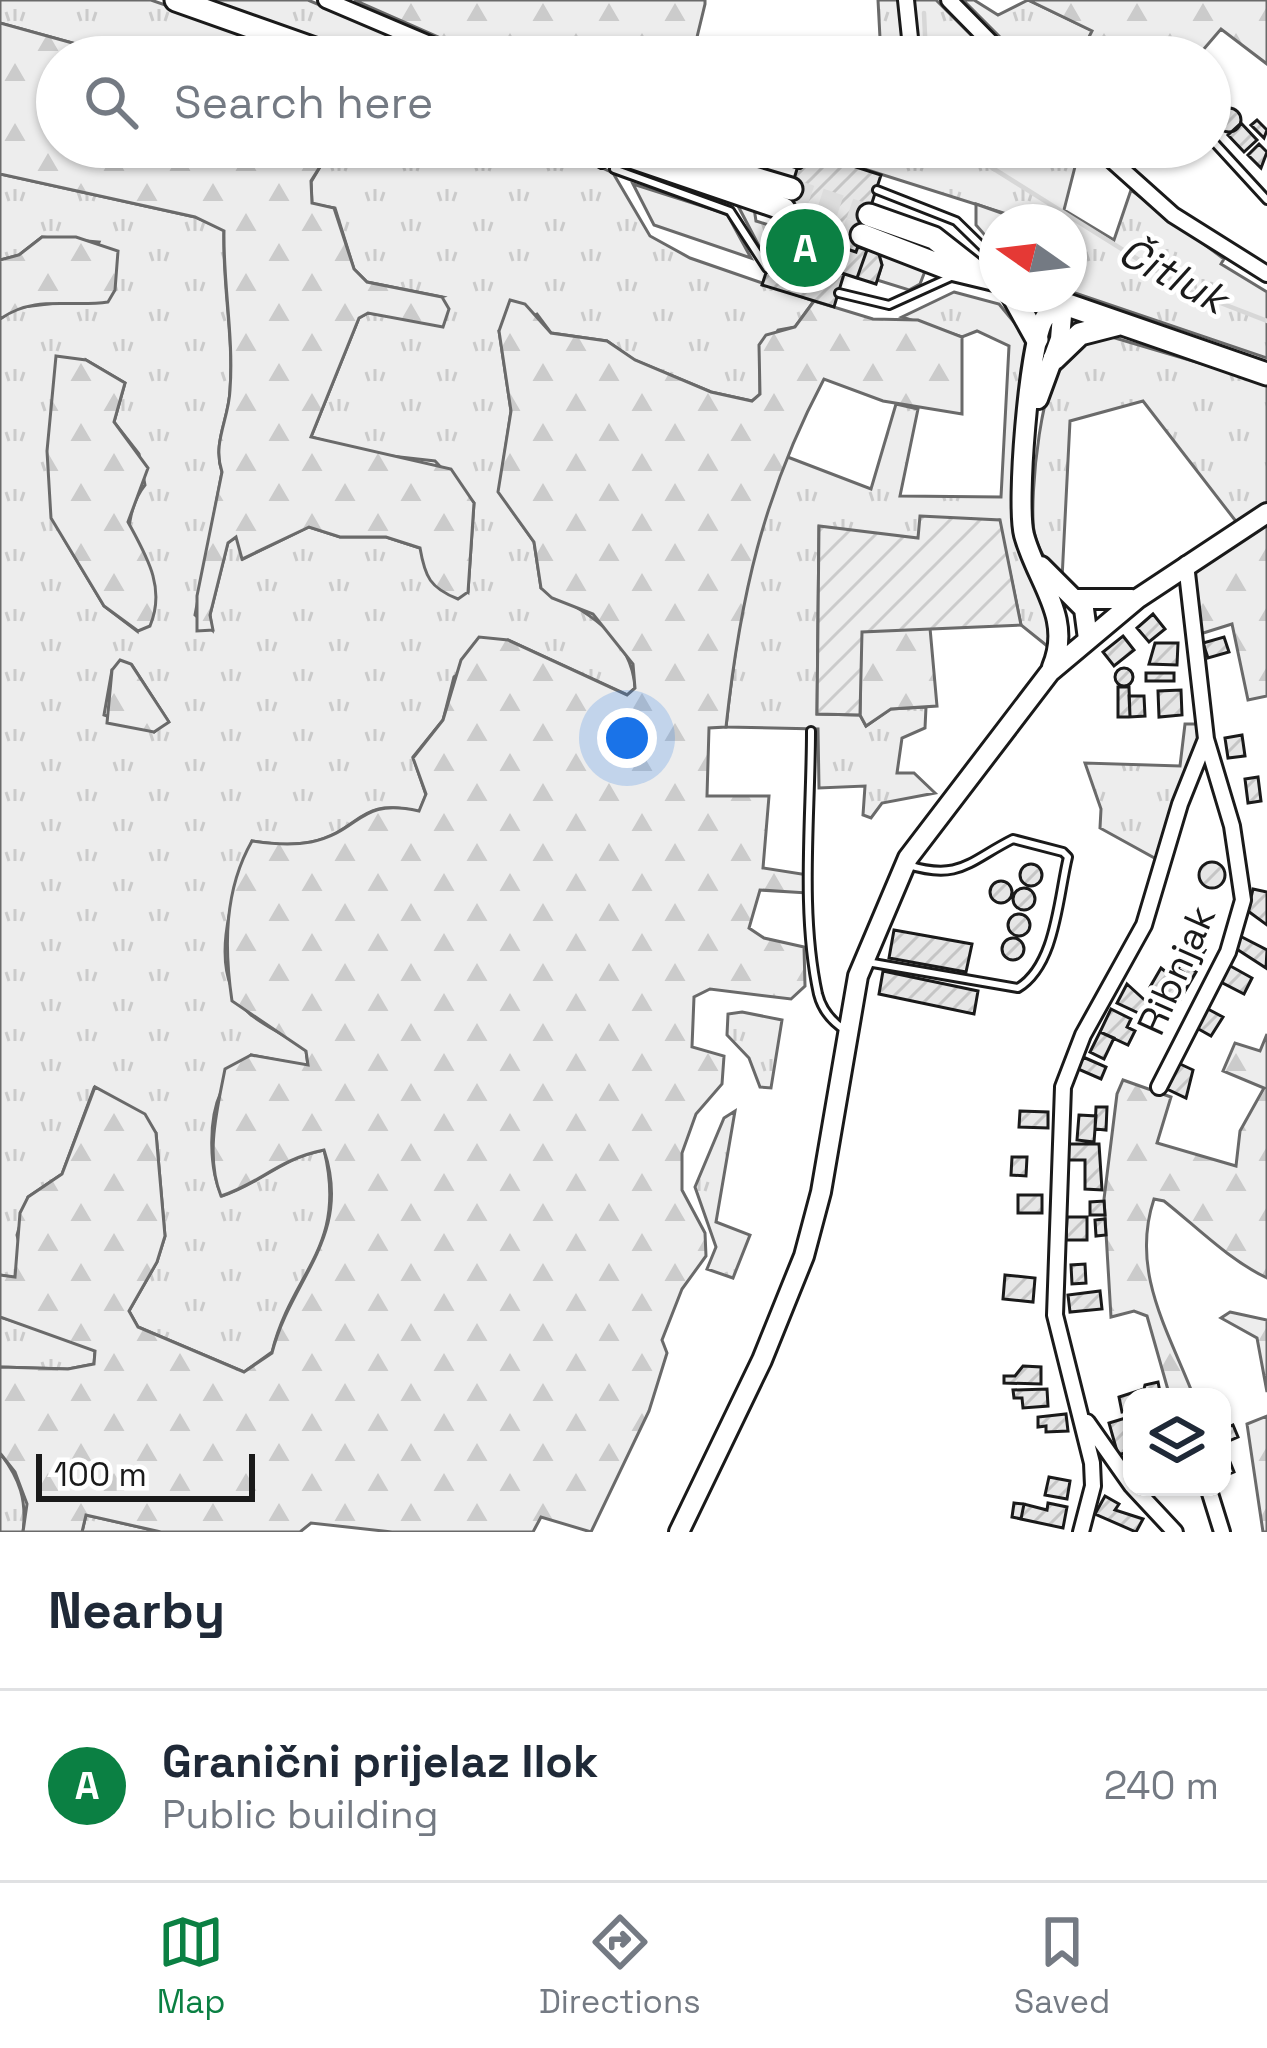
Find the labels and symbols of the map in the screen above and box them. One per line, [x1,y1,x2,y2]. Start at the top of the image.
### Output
pin: A [766,203,844,293]
north arrow [979,204,1087,312]
water label: Čitluk [1110,225,1240,327]
your location [597,708,657,768]
street label: Ribnjak [1126,898,1226,1042]
scale bar [36,1448,255,1501]

